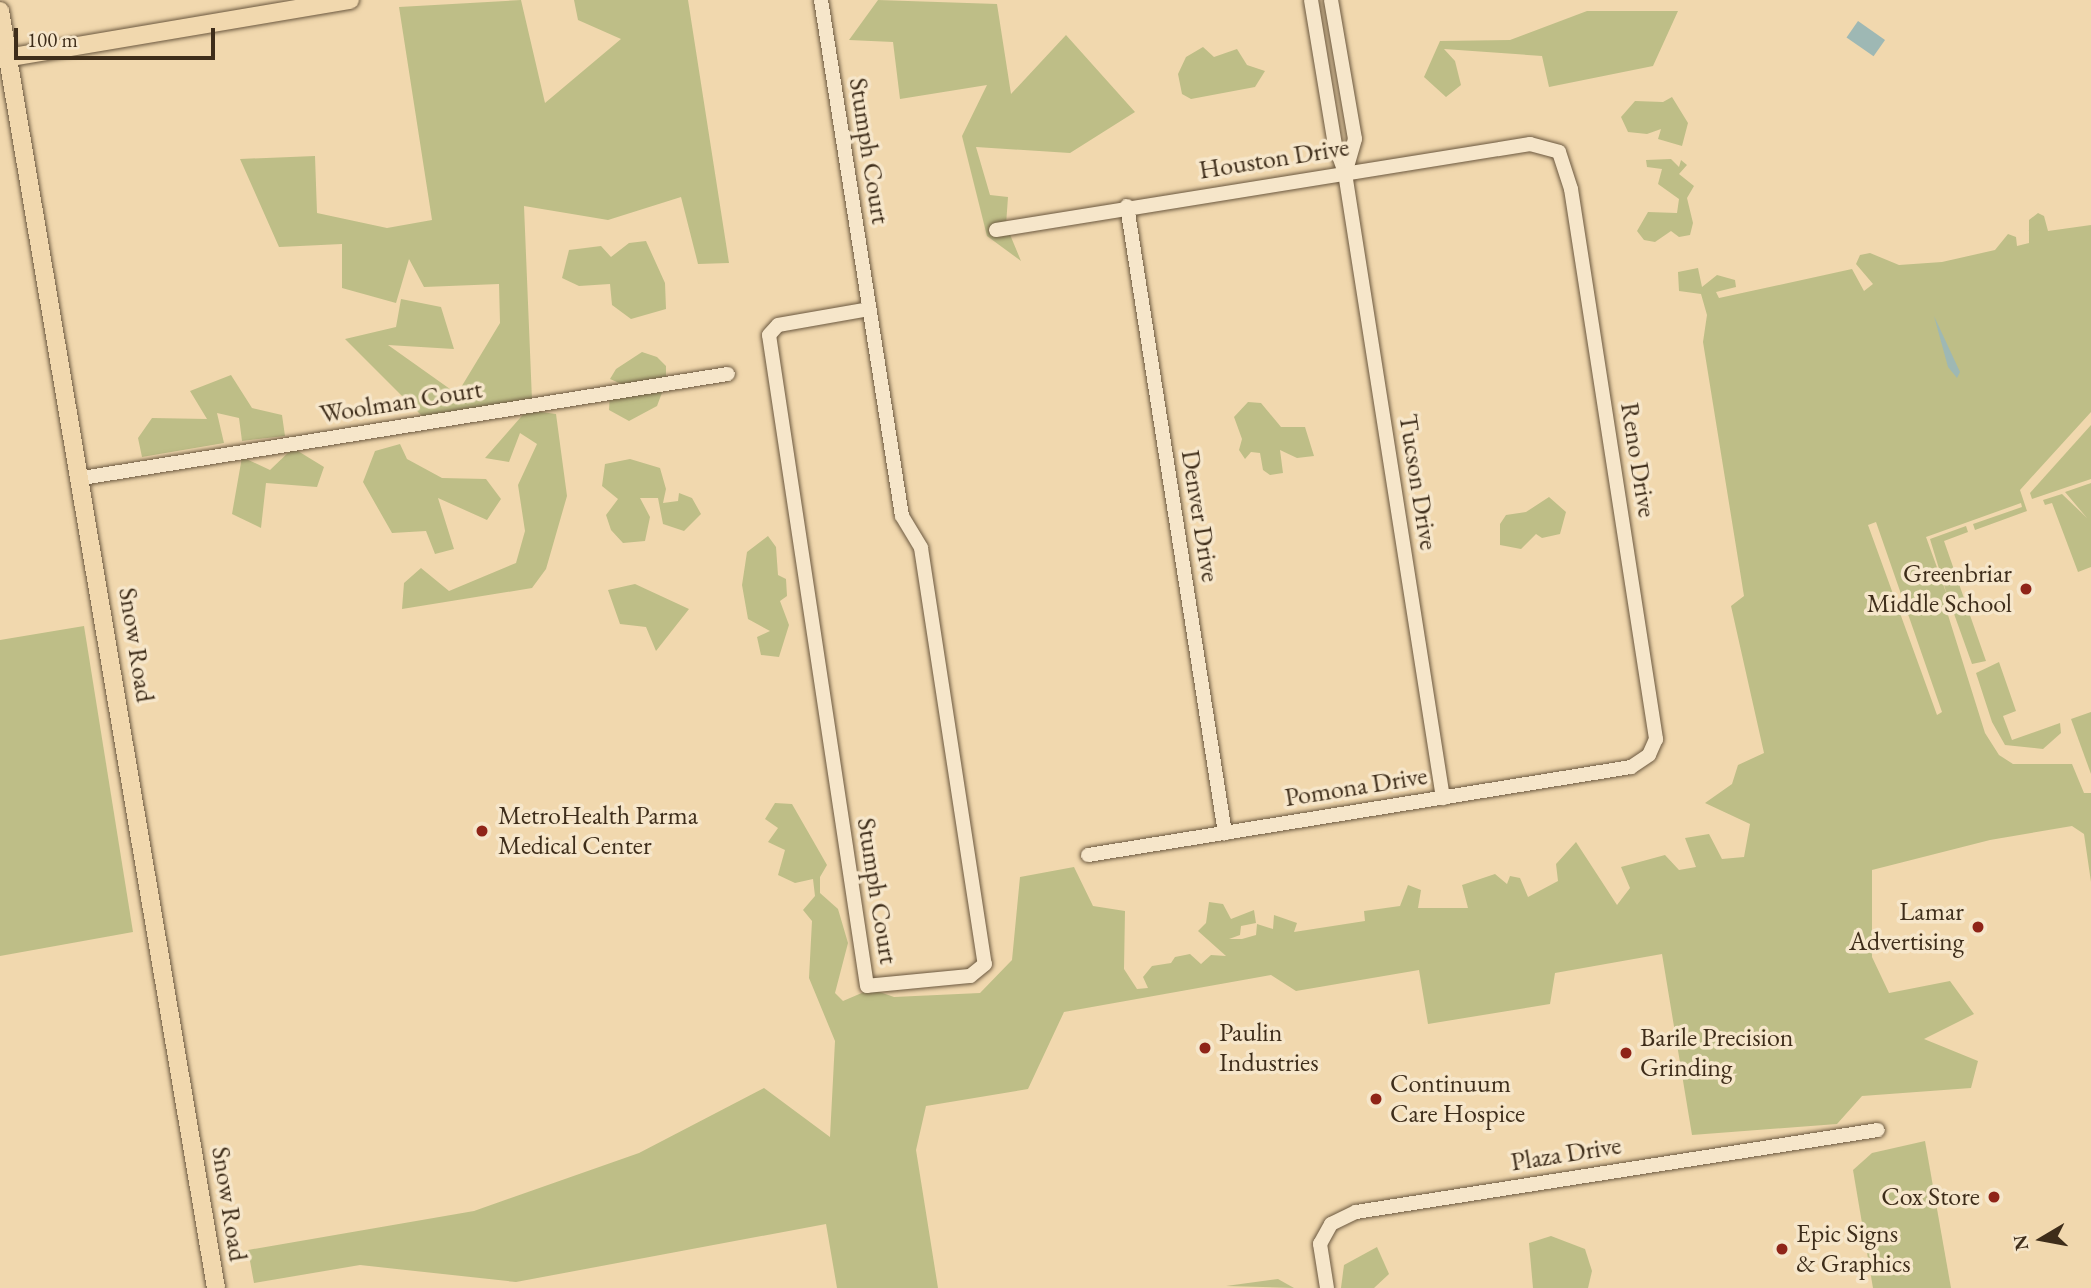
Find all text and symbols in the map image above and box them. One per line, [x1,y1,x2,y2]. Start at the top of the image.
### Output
scale bar [18,14,219,58]
text: 100 m [27,26,78,53]
street label: Stumph Court [842,76,896,226]
street label: Houston Drive [1197,132,1351,186]
street label: Woolman Court [317,374,485,430]
street label: Reno Drive [1614,400,1662,520]
street label: Tucson Drive [1392,412,1444,552]
street label: Denver Drive [1174,448,1226,584]
place label: Greenbriar Middle School [1867,558,2012,620]
marker: Greenbriar Middle School [2018,581,2034,597]
street label: Snow Road [112,585,160,705]
street label: Pomona Drive [1283,760,1429,814]
place label: MetroHealth Parma Medical Center [498,800,698,862]
street label: Stumph Court [850,816,904,966]
marker: MetroHealth Parma Medical Center [472,821,492,841]
place label: Lamar Advertising [1849,896,1964,958]
marker: Lamar Advertising [1970,919,1986,935]
place label: Paulin Industries [1219,1017,1319,1078]
place label: Barile Precision Grinding [1640,1022,1794,1084]
marker: Paulin Industries [1197,1040,1213,1056]
marker: Barile Precision Grinding [1618,1045,1634,1061]
place label: Continuum Care Hospice [1390,1068,1525,1130]
marker: Continuum Care Hospice [1368,1091,1384,1107]
street label: Plaza Drive [1509,1130,1623,1178]
street label: Snow Road [205,1144,253,1264]
place label: Cox Store [1881,1181,1980,1213]
marker: Cox Store [1986,1189,2002,1205]
north arrow [2007,1204,2077,1274]
place label: Epic Signs & Graphics [1796,1218,1911,1280]
text: N [2007,1233,2034,1252]
marker: Epic Signs & Graphics [1774,1241,1790,1257]

